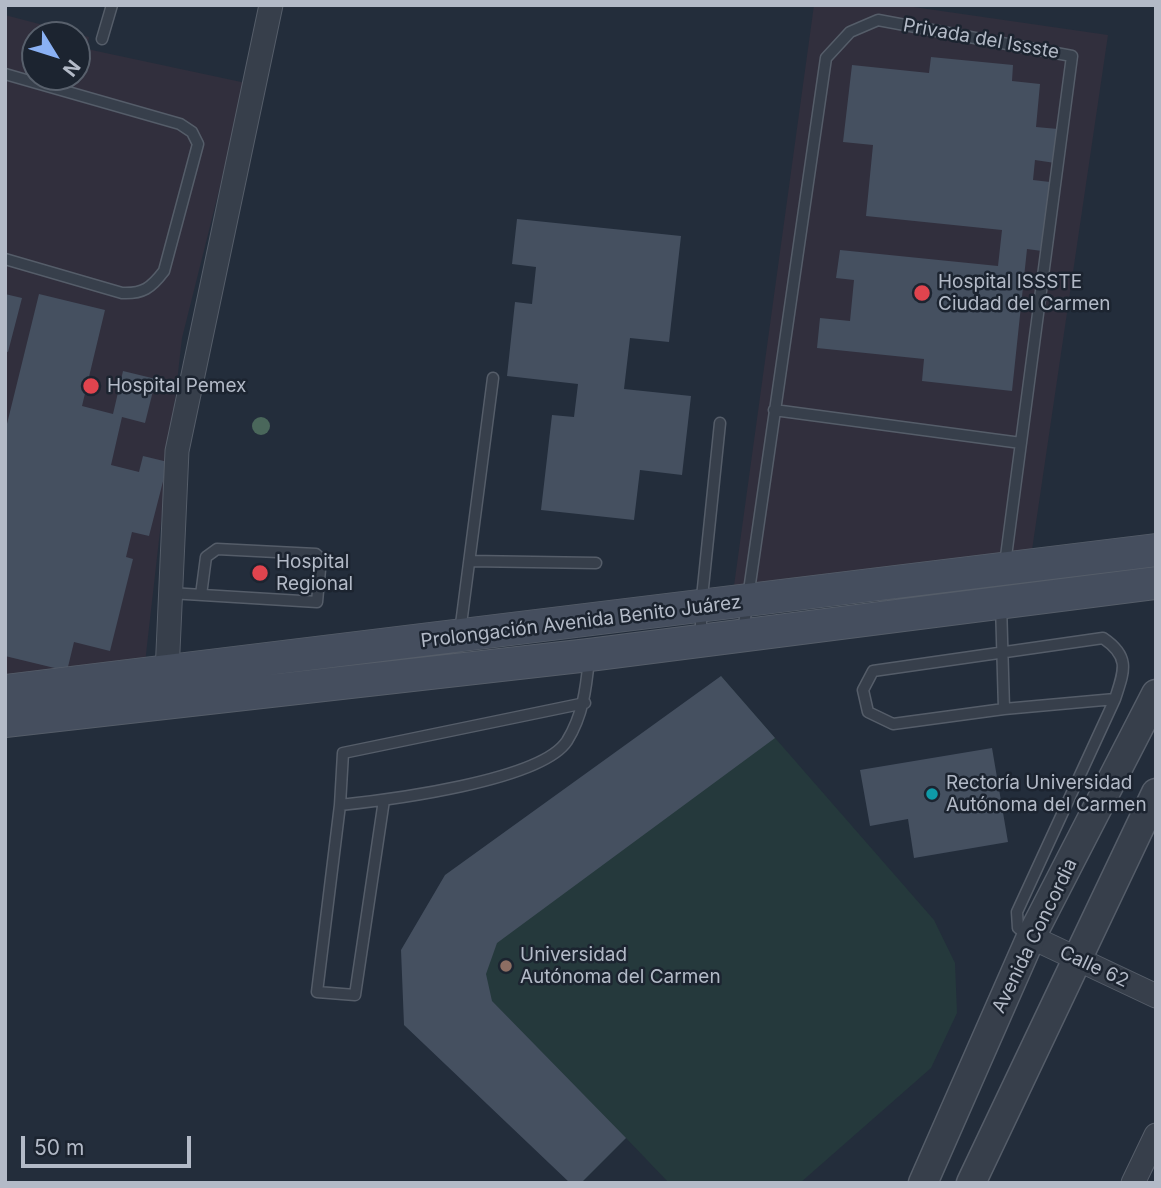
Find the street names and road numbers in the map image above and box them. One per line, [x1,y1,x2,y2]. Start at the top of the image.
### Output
street label: Privada del Issste [901,14,1061,64]
street label: Prolongación Avenida Benito Juárez [419,591,743,653]
street label: Avenida Concordia [988,855,1082,1017]
street label: Calle 62 [1056,941,1132,993]

